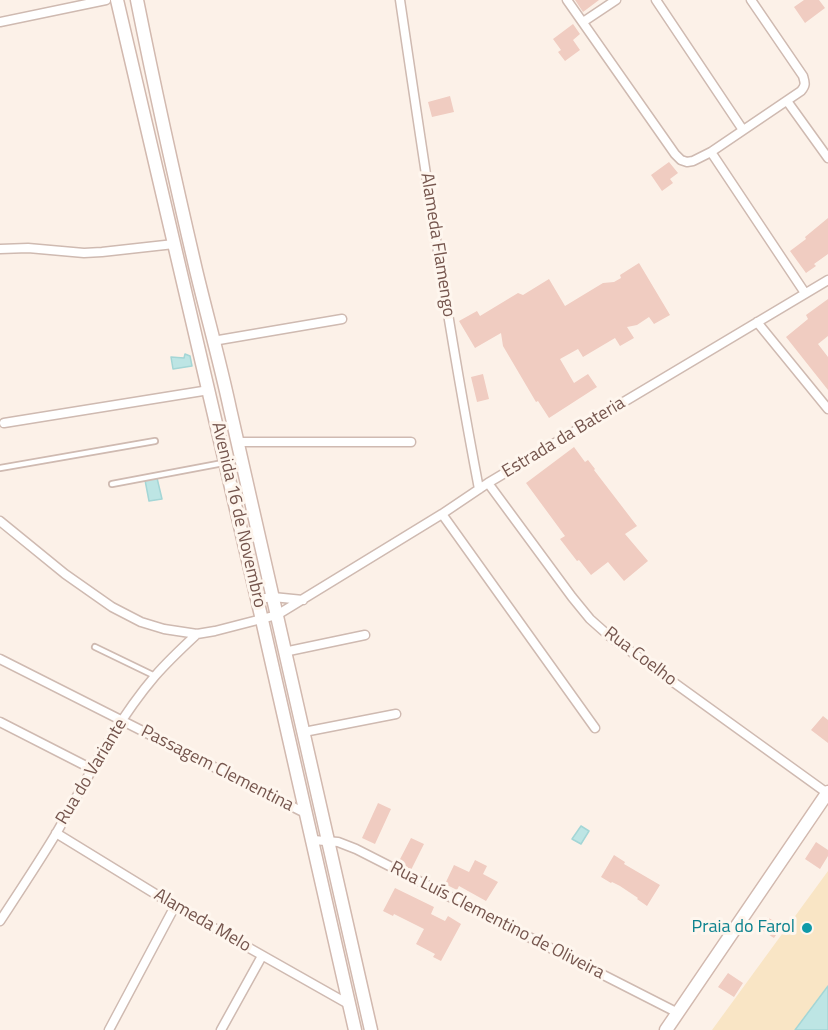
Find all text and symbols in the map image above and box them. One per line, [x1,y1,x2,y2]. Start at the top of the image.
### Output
street label: Alameda Flamengo [415,171,459,319]
street label: Estrada da Bateria [499,393,629,483]
street label: Avenida 16 de Novembro [206,420,270,610]
street label: Rua Coelho [600,623,680,691]
street label: Rua do Variante [52,715,132,829]
street label: Passagem Clementina [137,721,297,817]
street label: Rua Luís Clementino de Oliveira [386,857,608,985]
street label: Alameda Melo [150,885,254,957]
place label: Praia do Farol [692,917,795,939]
marker: Praia do Farol [800,921,814,935]

